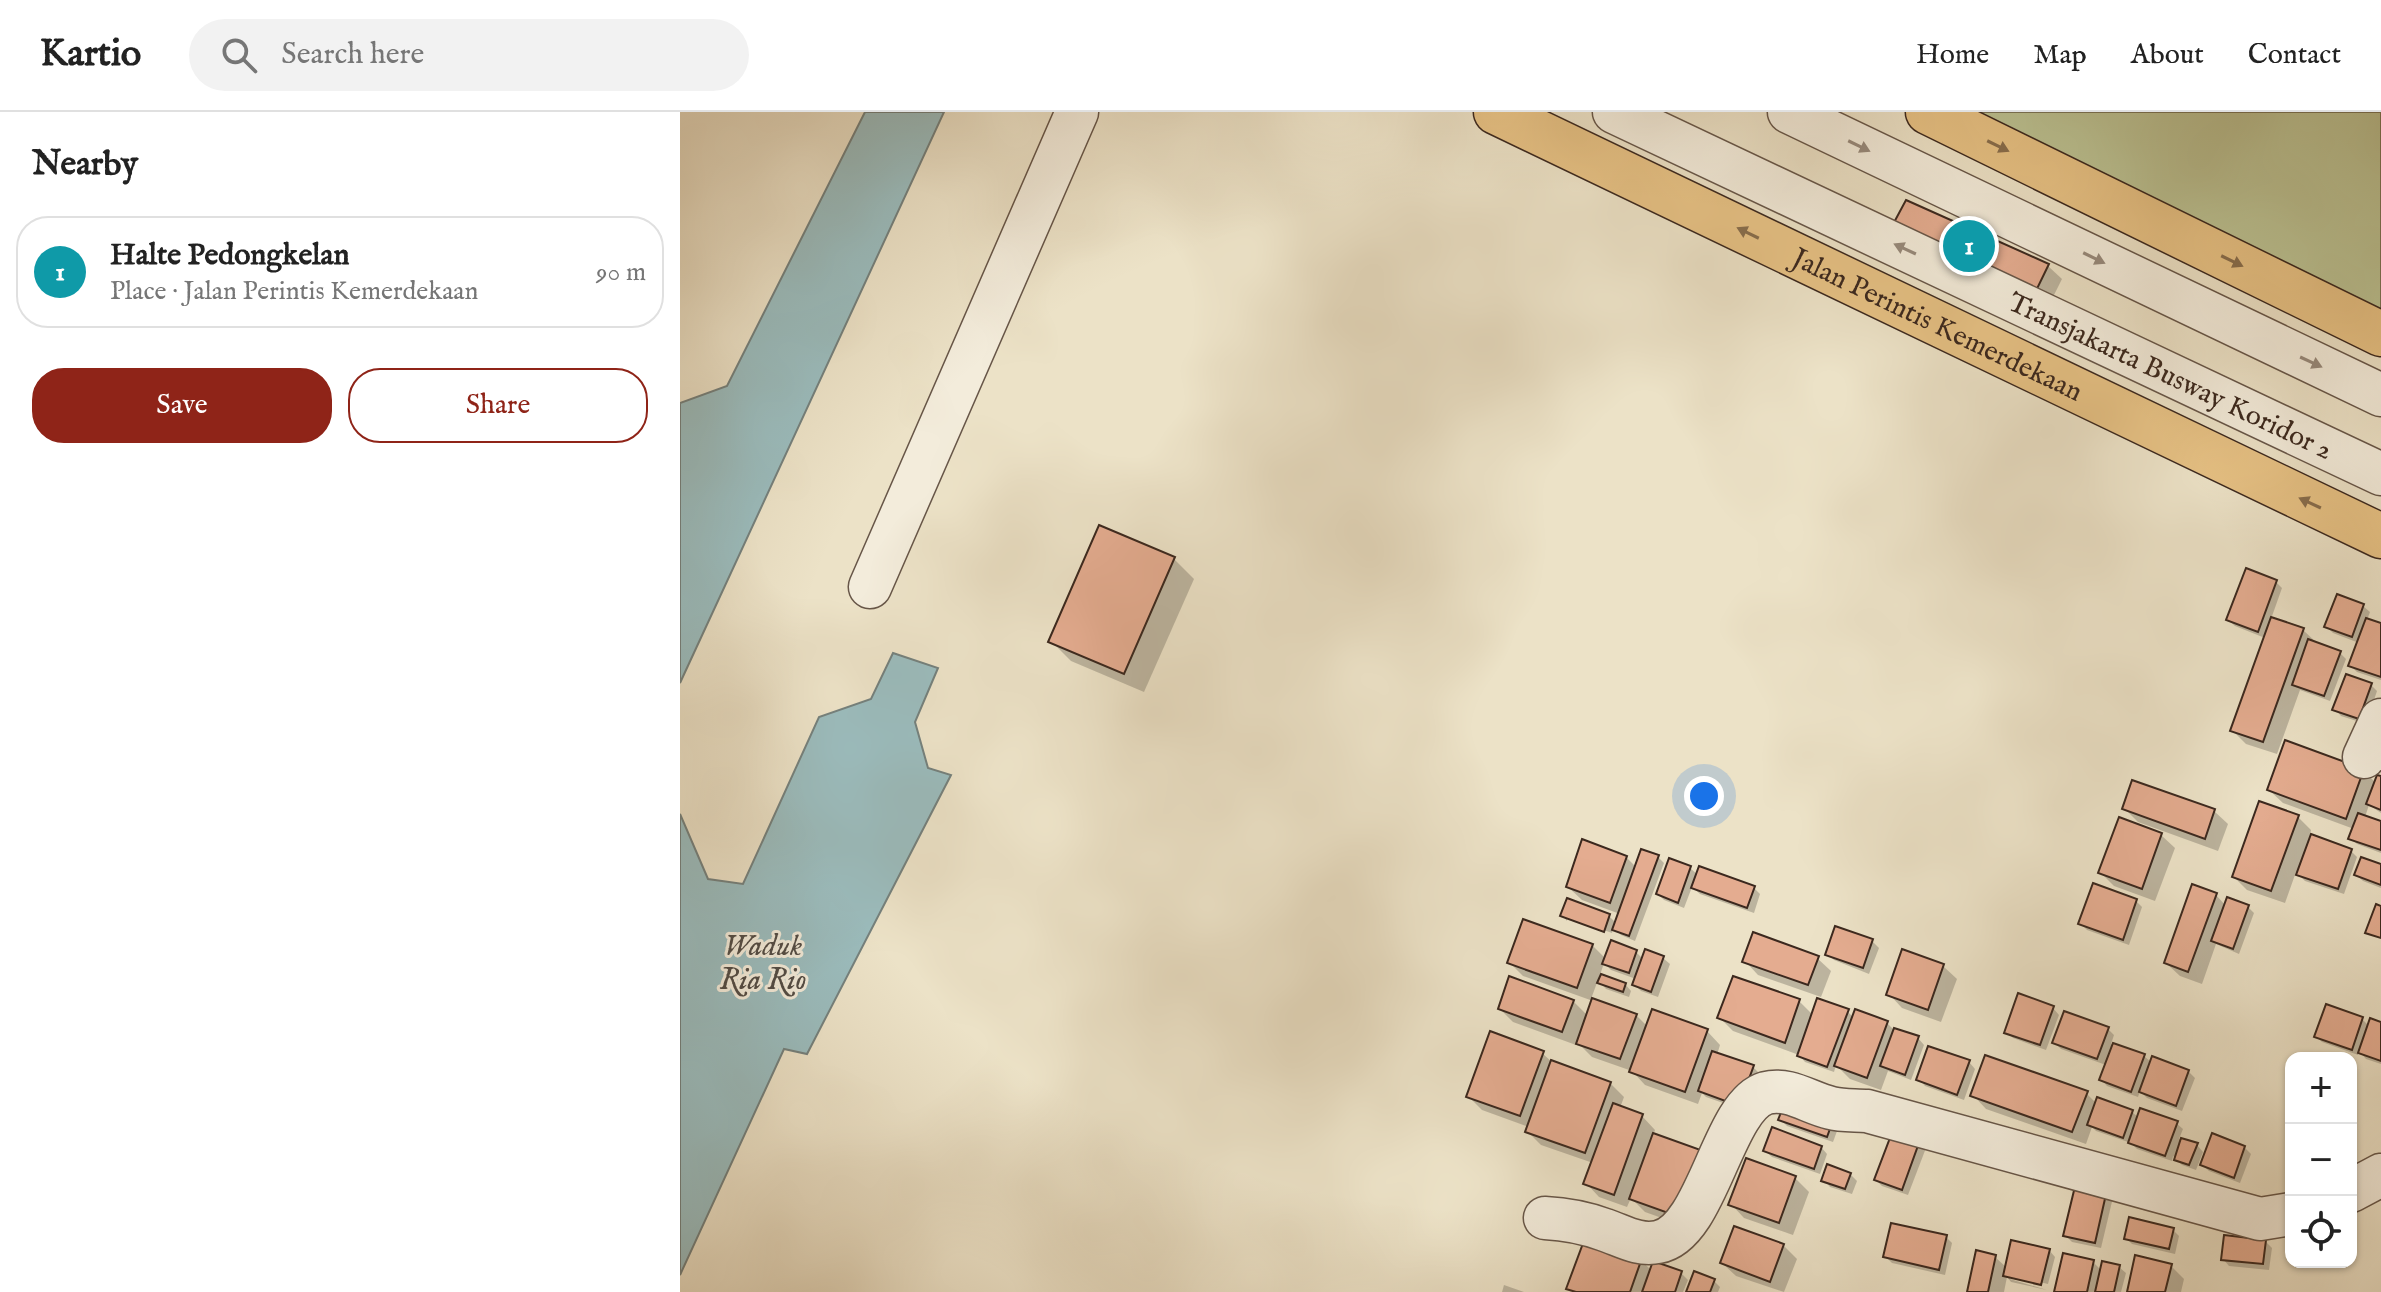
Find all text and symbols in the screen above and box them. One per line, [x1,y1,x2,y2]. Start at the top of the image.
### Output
search box [189,19,749,91]
text: Kartio [40,31,141,79]
icon: search [217,33,261,77]
text: Search here [281,36,424,74]
text: Home [1916,38,1989,73]
text: Map [2033,38,2087,73]
text: About [2131,38,2204,73]
text: Contact [2248,38,2341,73]
one-way arrow [1847,139,1871,153]
one-way arrow [1987,139,2010,153]
text: Nearby [32,143,138,186]
pin: 1 [1943,216,1995,276]
one-way arrow [1736,226,1759,240]
text: Halte Pedongkelan [110,237,349,275]
street label: Jalan Perintis Kemerdekaan [1783,240,2088,410]
one-way arrow [1894,242,1917,256]
one-way arrow [2082,251,2105,265]
one-way arrow [2220,254,2243,268]
text: 1 [55,256,65,289]
text: 90 m [596,256,646,289]
text: Place · Jalan Perintis Kemerdekaan [110,275,478,308]
street label: Transjakarta Busway Koridor 2 [2002,286,2338,469]
one-way arrow [2300,355,2323,369]
button: Save [32,368,332,443]
button: Share [348,368,648,443]
one-way arrow [2299,496,2322,510]
your location [1684,776,1724,816]
water label: Waduk Ria Rio [719,928,807,1000]
map controls [2285,1052,2357,1268]
button: + [2285,1052,2357,1124]
button: − [2285,1124,2357,1196]
button: locate [2285,1196,2357,1268]

